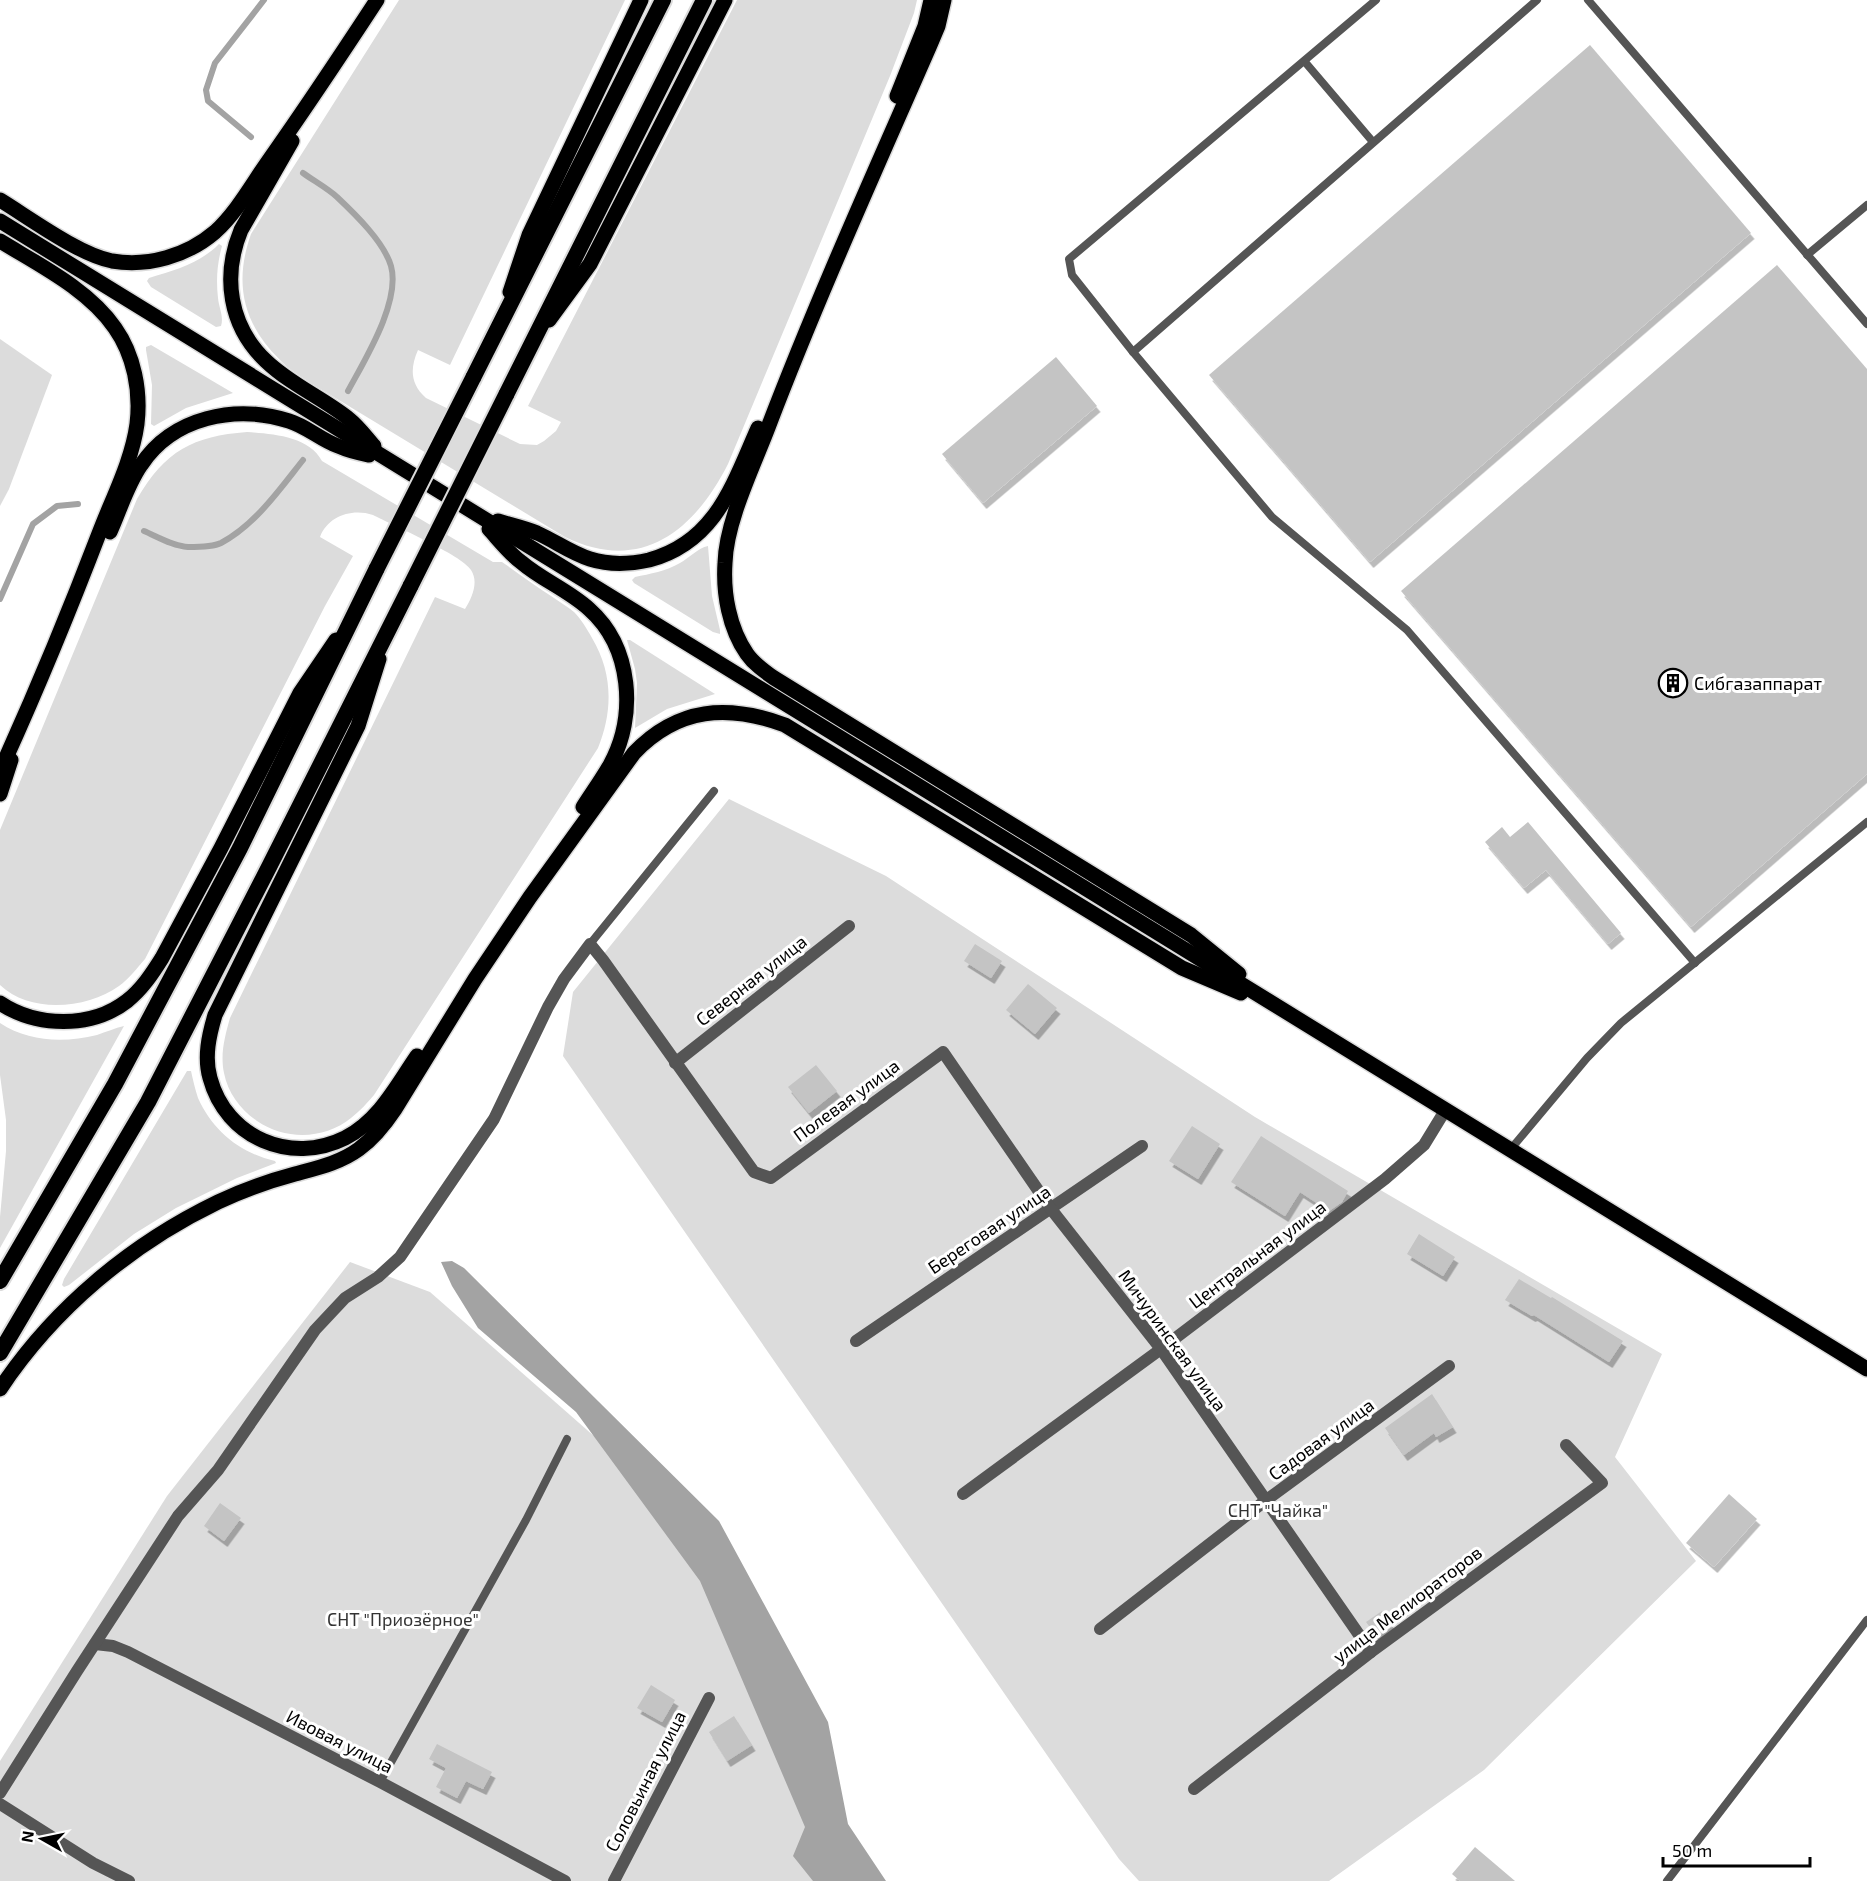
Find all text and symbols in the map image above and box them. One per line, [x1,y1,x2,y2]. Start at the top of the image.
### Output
building icon: Сибгазаппарат [1657,667,1689,699]
place label: Сибгазаппарат [1694,672,1822,694]
street label: Северная улица [691,930,811,1030]
street label: Полевая улица [789,1054,903,1146]
street label: Береговая улица [924,1180,1054,1278]
street label: Центральная улица [1184,1195,1330,1313]
street label: Мичуринская улица [1114,1265,1232,1415]
street label: Садовая улица [1264,1393,1378,1485]
park label: СНТ "Чайка" [1228,1499,1328,1521]
street label: улица Мелиораторов [1328,1541,1486,1667]
park label: СНТ "Приозёрное" [327,1608,479,1630]
street label: Ивовая улица [283,1705,397,1777]
street label: Соловьиная улица [600,1707,690,1855]
north arrow [12,1809,72,1869]
text: N [16,1829,37,1844]
scale bar [1663,1830,1810,1868]
text: 50 m [1672,1839,1712,1861]

